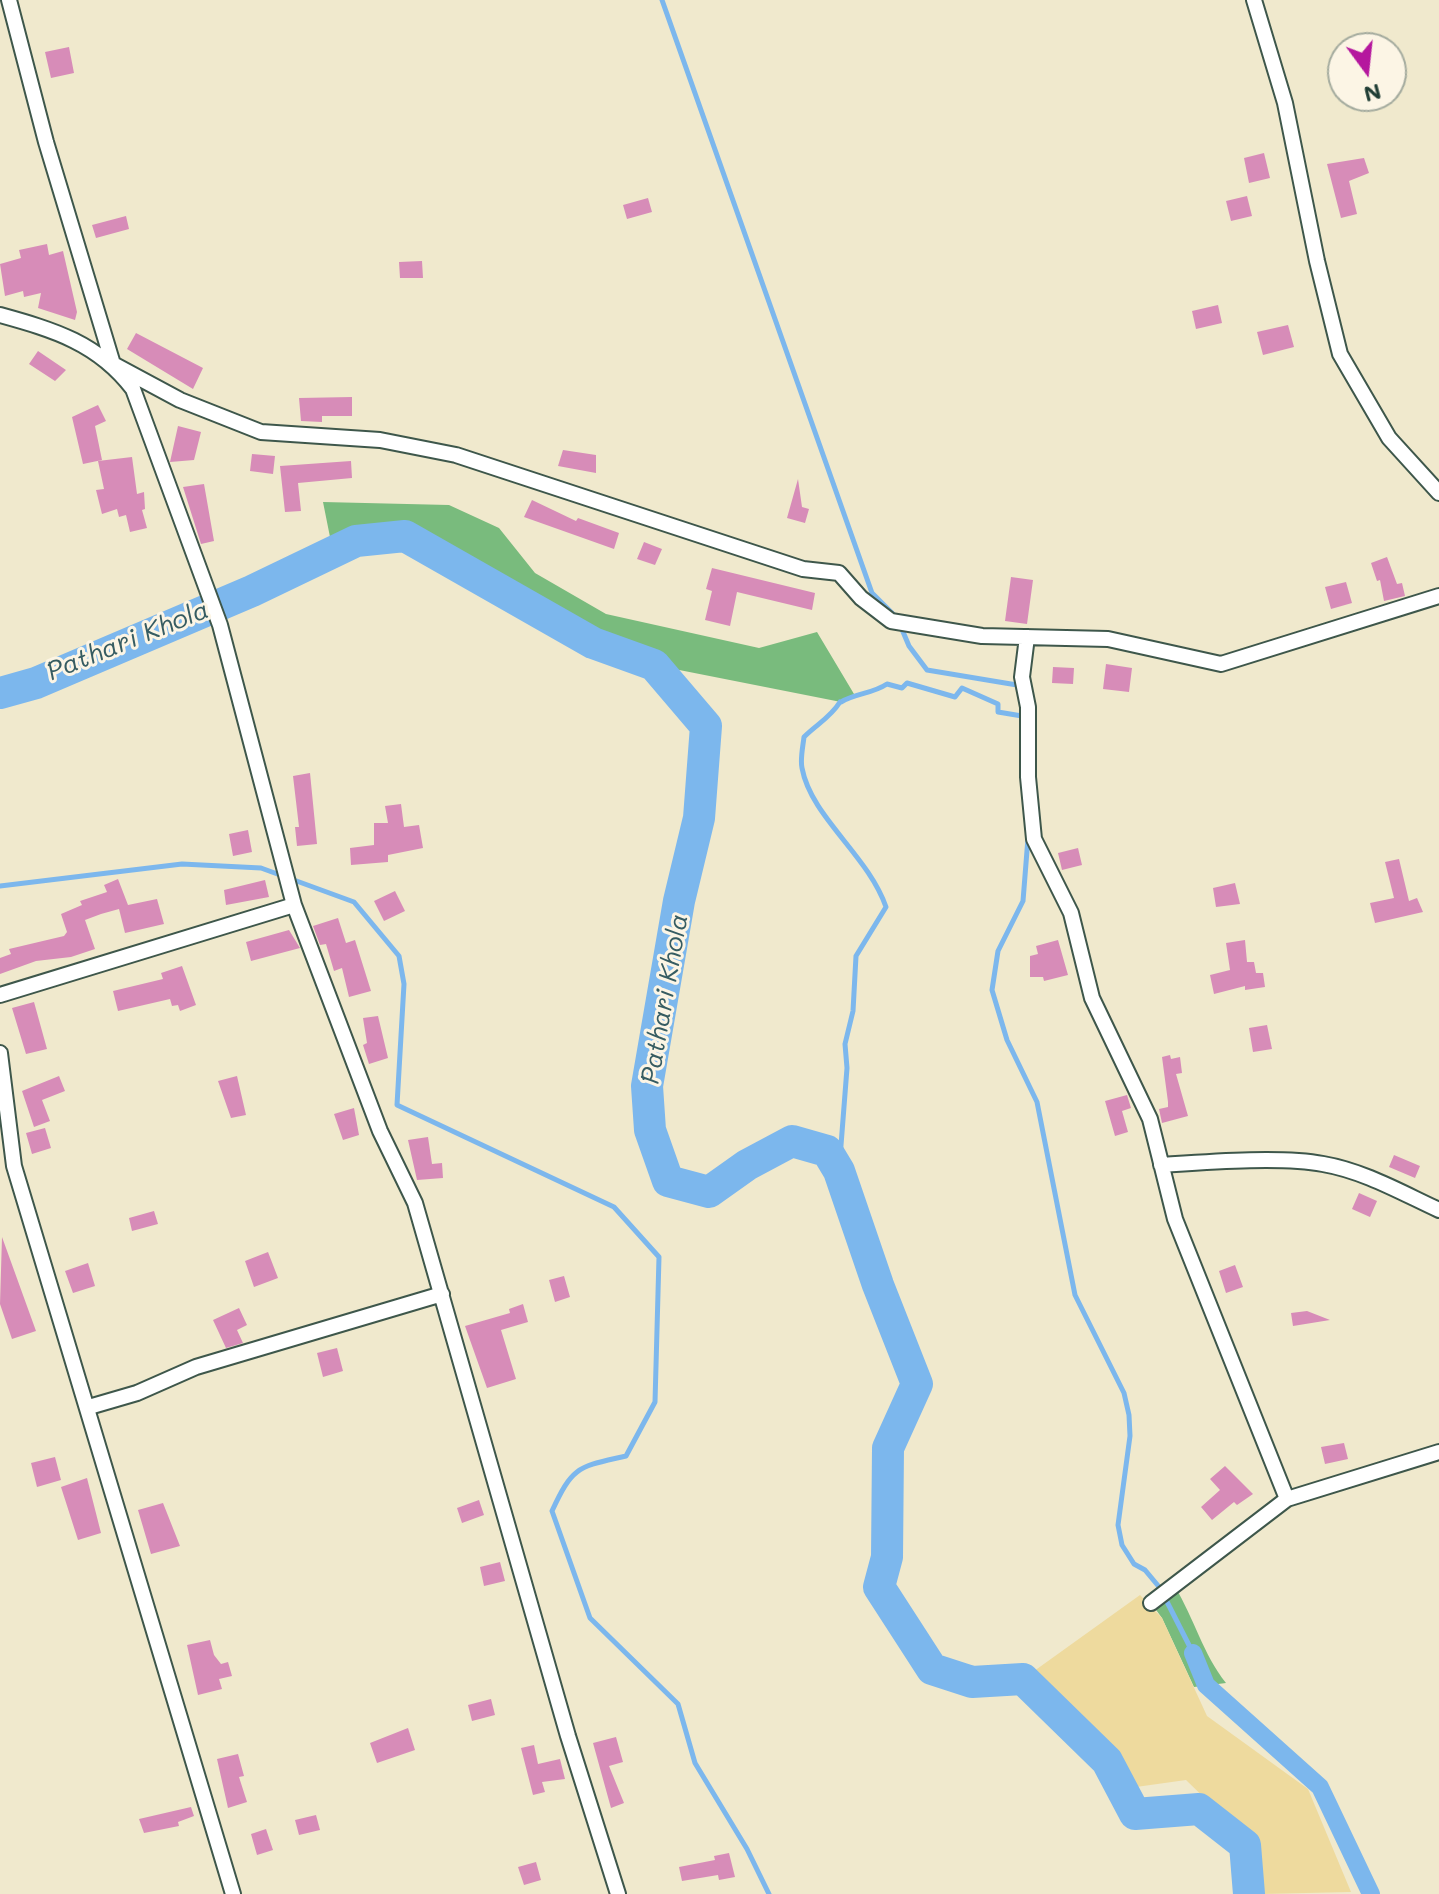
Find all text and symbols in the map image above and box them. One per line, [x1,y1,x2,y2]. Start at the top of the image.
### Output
north arrow [1327,32,1407,112]
text: N [1361,78,1385,110]
water label: Pathari Khola [42,594,214,688]
water label: Pathari Khola [635,911,695,1087]

